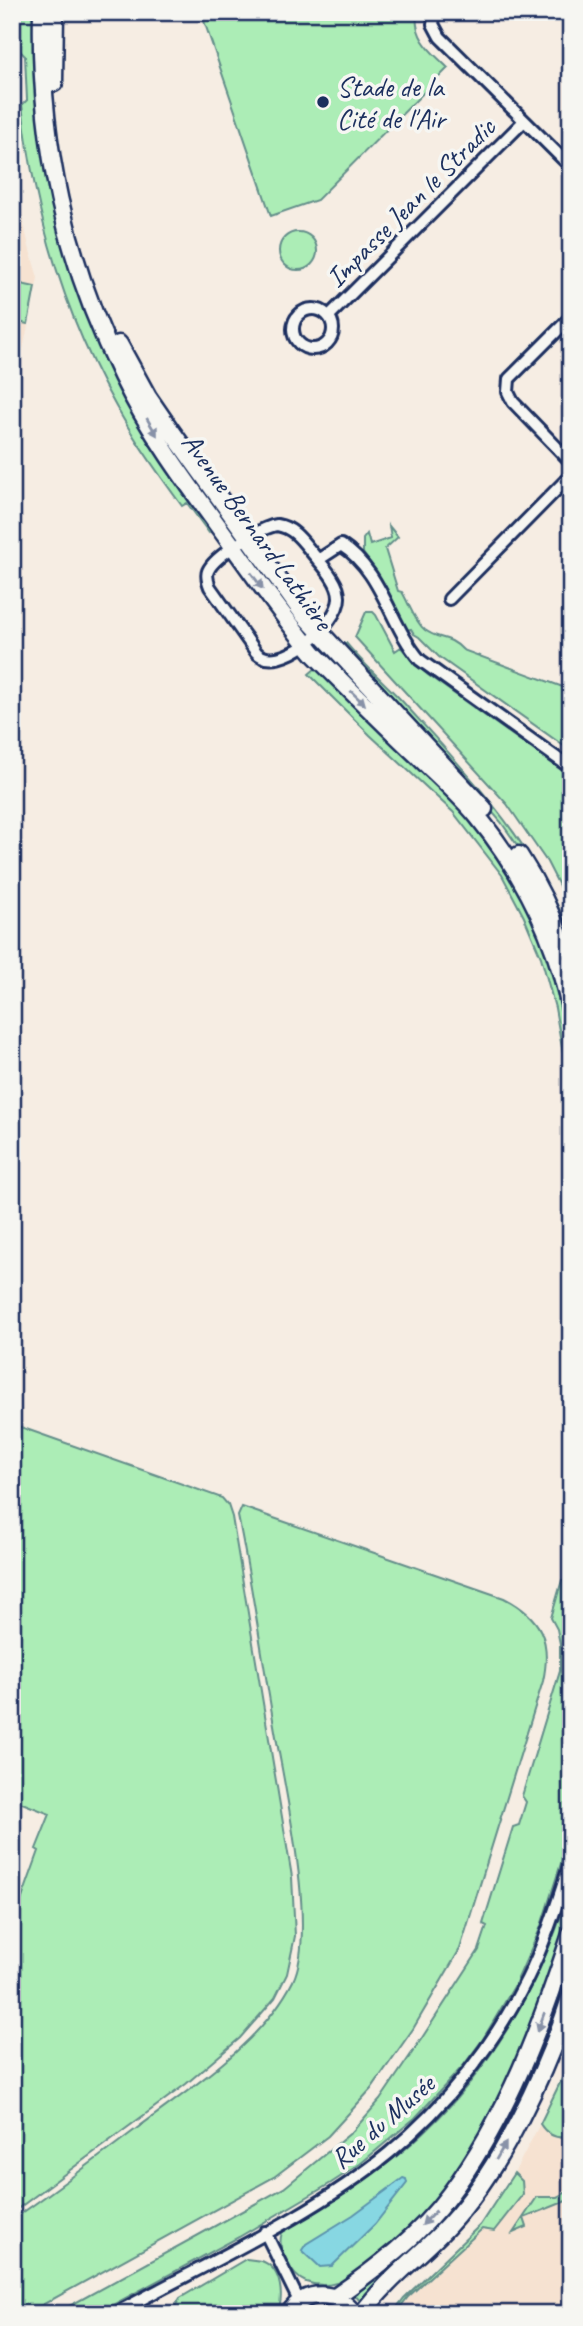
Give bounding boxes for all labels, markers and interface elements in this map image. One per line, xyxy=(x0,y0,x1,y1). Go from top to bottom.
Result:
place label: Stade de la Cité de l'Air xyxy=(337,69,448,136)
marker: Stade de la Cité de l'Air xyxy=(315,94,331,110)
street label: Impasse Jean le Stradic xyxy=(318,109,504,295)
one-way arrow xyxy=(145,418,158,437)
street label: Avenue Bernard Lathière xyxy=(174,426,342,638)
one-way arrow xyxy=(250,572,264,590)
one-way arrow xyxy=(350,690,366,706)
one-way arrow xyxy=(535,2011,546,2032)
street label: Rue du Musée xyxy=(323,2065,443,2176)
one-way arrow xyxy=(495,2141,507,2160)
one-way arrow xyxy=(421,2209,437,2226)

